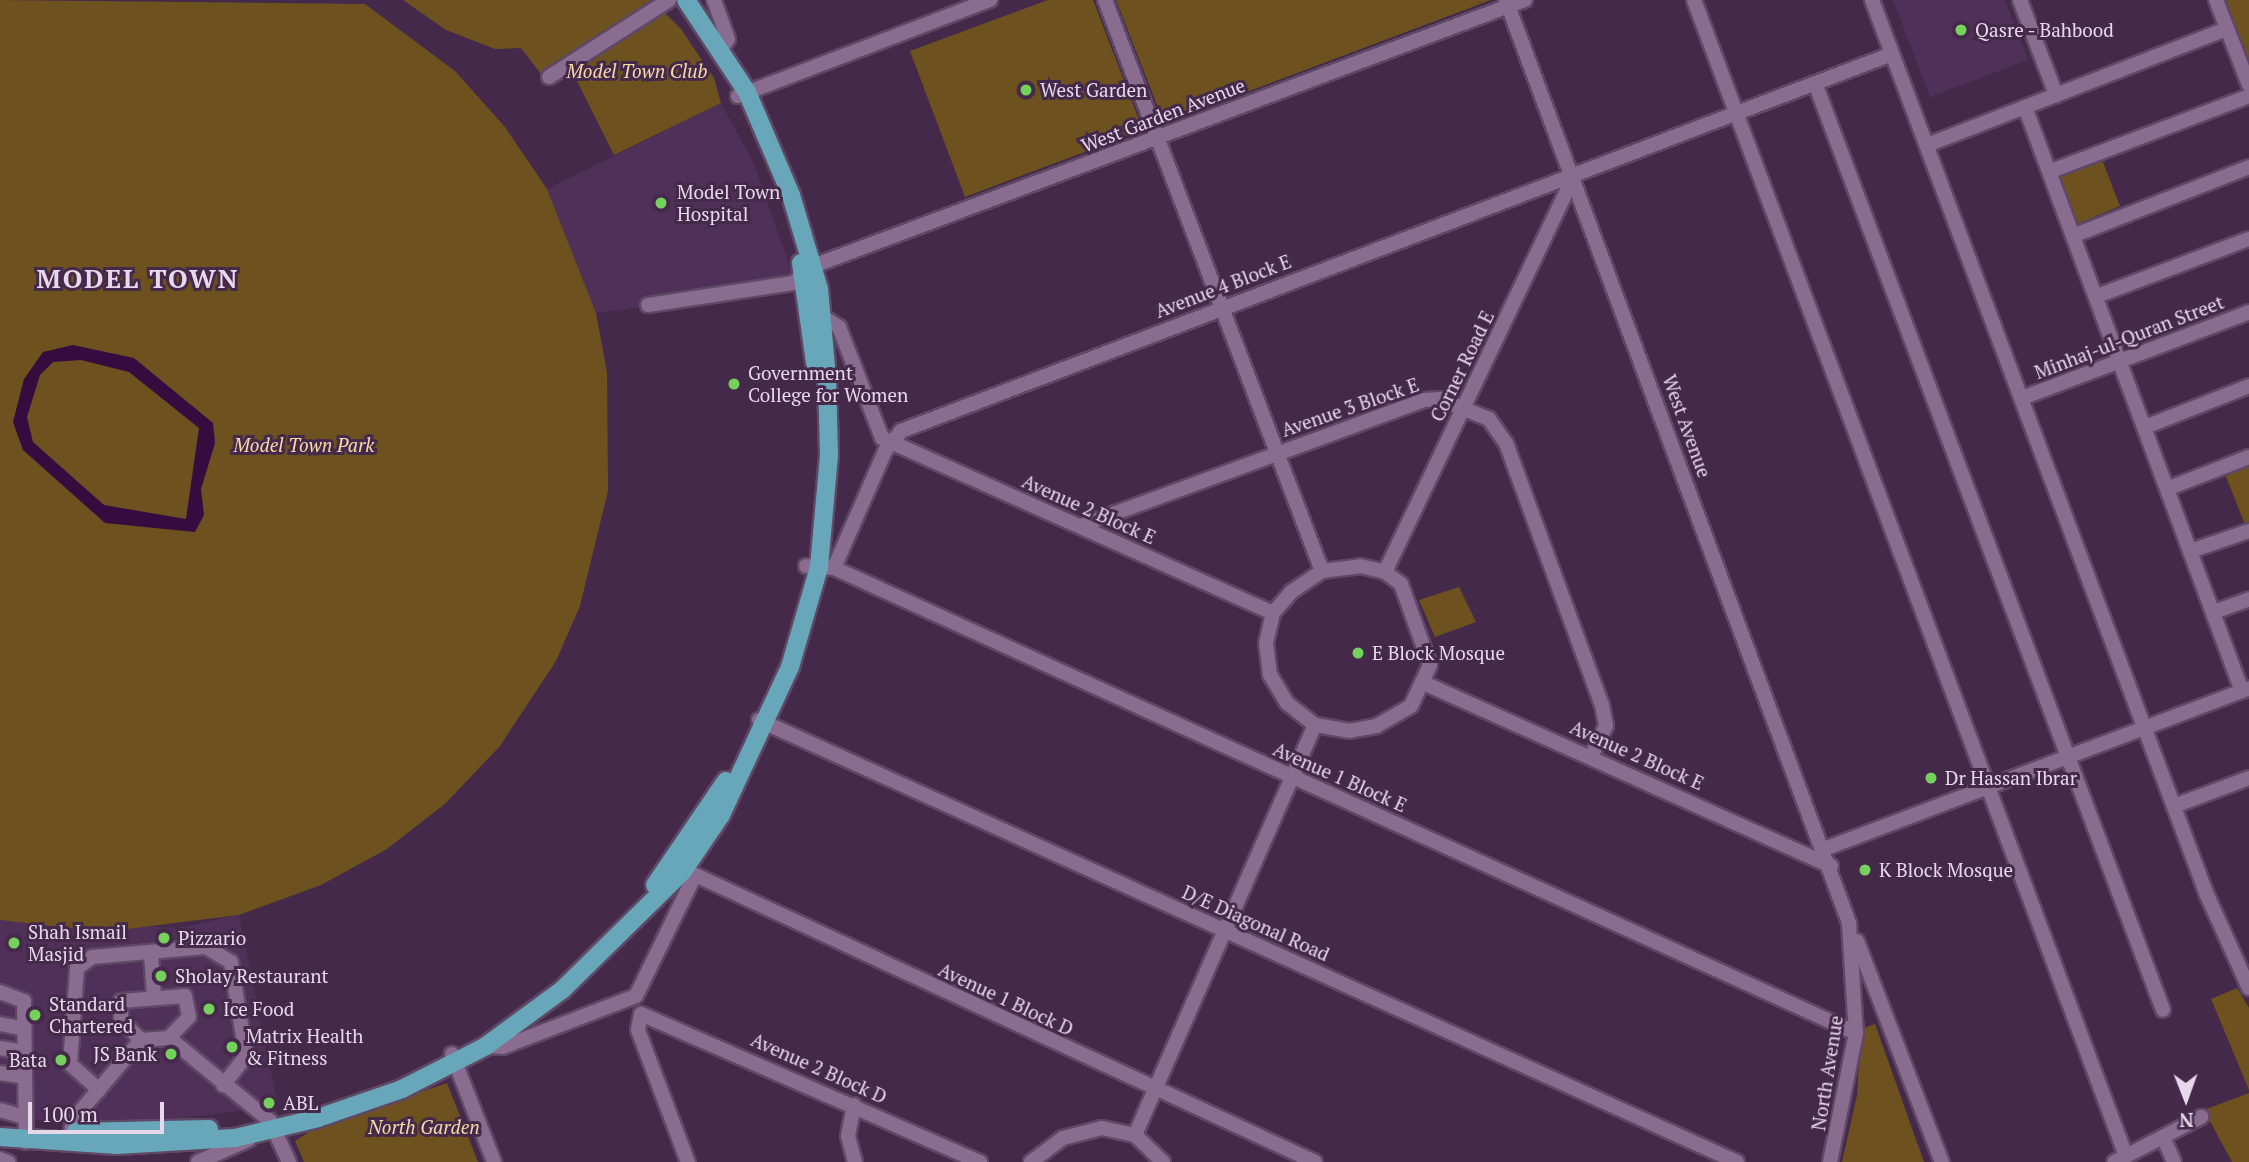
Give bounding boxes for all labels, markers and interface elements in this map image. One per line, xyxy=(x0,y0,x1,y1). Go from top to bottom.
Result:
place label: Qasre - Bahbood xyxy=(1975,19,2115,41)
marker: Qasre - Bahbood xyxy=(1953,22,1969,38)
park label: Model Town Club xyxy=(567,60,707,82)
street label: West Garden Avenue xyxy=(1078,73,1248,157)
place label: West Garden xyxy=(1040,79,1147,101)
marker: West Garden xyxy=(1018,82,1034,98)
place label: Model Town Hospital xyxy=(677,181,780,225)
marker: Model Town Hospital xyxy=(651,193,671,213)
street label: Avenue 4 Block E xyxy=(1152,250,1294,322)
district label: MODEL TOWN xyxy=(38,263,238,295)
street label: Minhaj-ul-Quran Street xyxy=(2031,290,2227,384)
street label: Corner Road E xyxy=(1425,307,1499,425)
place label: Government College for Women xyxy=(748,362,908,406)
street label: West Avenue xyxy=(1658,371,1716,481)
street label: Avenue 3 Block E xyxy=(1278,373,1422,441)
marker: Government College for Women xyxy=(726,376,742,392)
park label: Model Town Park xyxy=(234,434,374,456)
street label: Avenue 2 Block E xyxy=(1019,469,1159,549)
place label: E Block Mosque xyxy=(1372,642,1505,664)
marker: E Block Mosque xyxy=(1350,645,1366,661)
street label: Avenue 2 Block E xyxy=(1567,715,1707,795)
street label: Avenue 1 Block E xyxy=(1270,737,1410,817)
place label: Dr Hassan Ibrar xyxy=(1945,767,2077,789)
marker: Dr Hassan Ibrar xyxy=(1923,770,1939,786)
place label: K Block Mosque xyxy=(1879,859,2013,881)
marker: K Block Mosque xyxy=(1857,862,1873,878)
street label: D/E Diagonal Road xyxy=(1179,880,1333,966)
place label: Shah Ismail Masjid xyxy=(28,921,127,965)
place label: Pizzario xyxy=(178,927,246,949)
marker: Pizzario xyxy=(156,930,172,946)
marker: Shah Ismail Masjid xyxy=(6,935,22,951)
street label: Avenue 1 Block D xyxy=(935,958,1077,1040)
place label: Sholay Restaurant xyxy=(175,965,329,987)
marker: Sholay Restaurant xyxy=(153,968,169,984)
place label: Standard Chartered xyxy=(49,993,133,1037)
place label: Ice Food xyxy=(223,998,294,1020)
marker: Ice Food xyxy=(201,1001,217,1017)
marker: Standard Chartered xyxy=(27,1007,43,1023)
street label: North Avenue xyxy=(1807,1014,1847,1132)
place label: Matrix Health & Fitness xyxy=(246,1025,364,1069)
street label: Avenue 2 Block D xyxy=(748,1028,890,1108)
marker: Matrix Health & Fitness xyxy=(224,1039,240,1055)
place label: JS Bank xyxy=(93,1043,157,1065)
marker: JS Bank xyxy=(163,1046,179,1062)
place label: Bata xyxy=(9,1049,47,1071)
marker: Bata xyxy=(53,1052,69,1068)
north arrow xyxy=(2151,1064,2221,1134)
scale bar xyxy=(32,1088,168,1132)
place label: ABL xyxy=(283,1092,318,1114)
marker: ABL xyxy=(261,1095,277,1111)
text: 100 m xyxy=(41,1100,98,1128)
text: N xyxy=(2179,1108,2194,1133)
park label: North Garden xyxy=(368,1116,480,1138)

